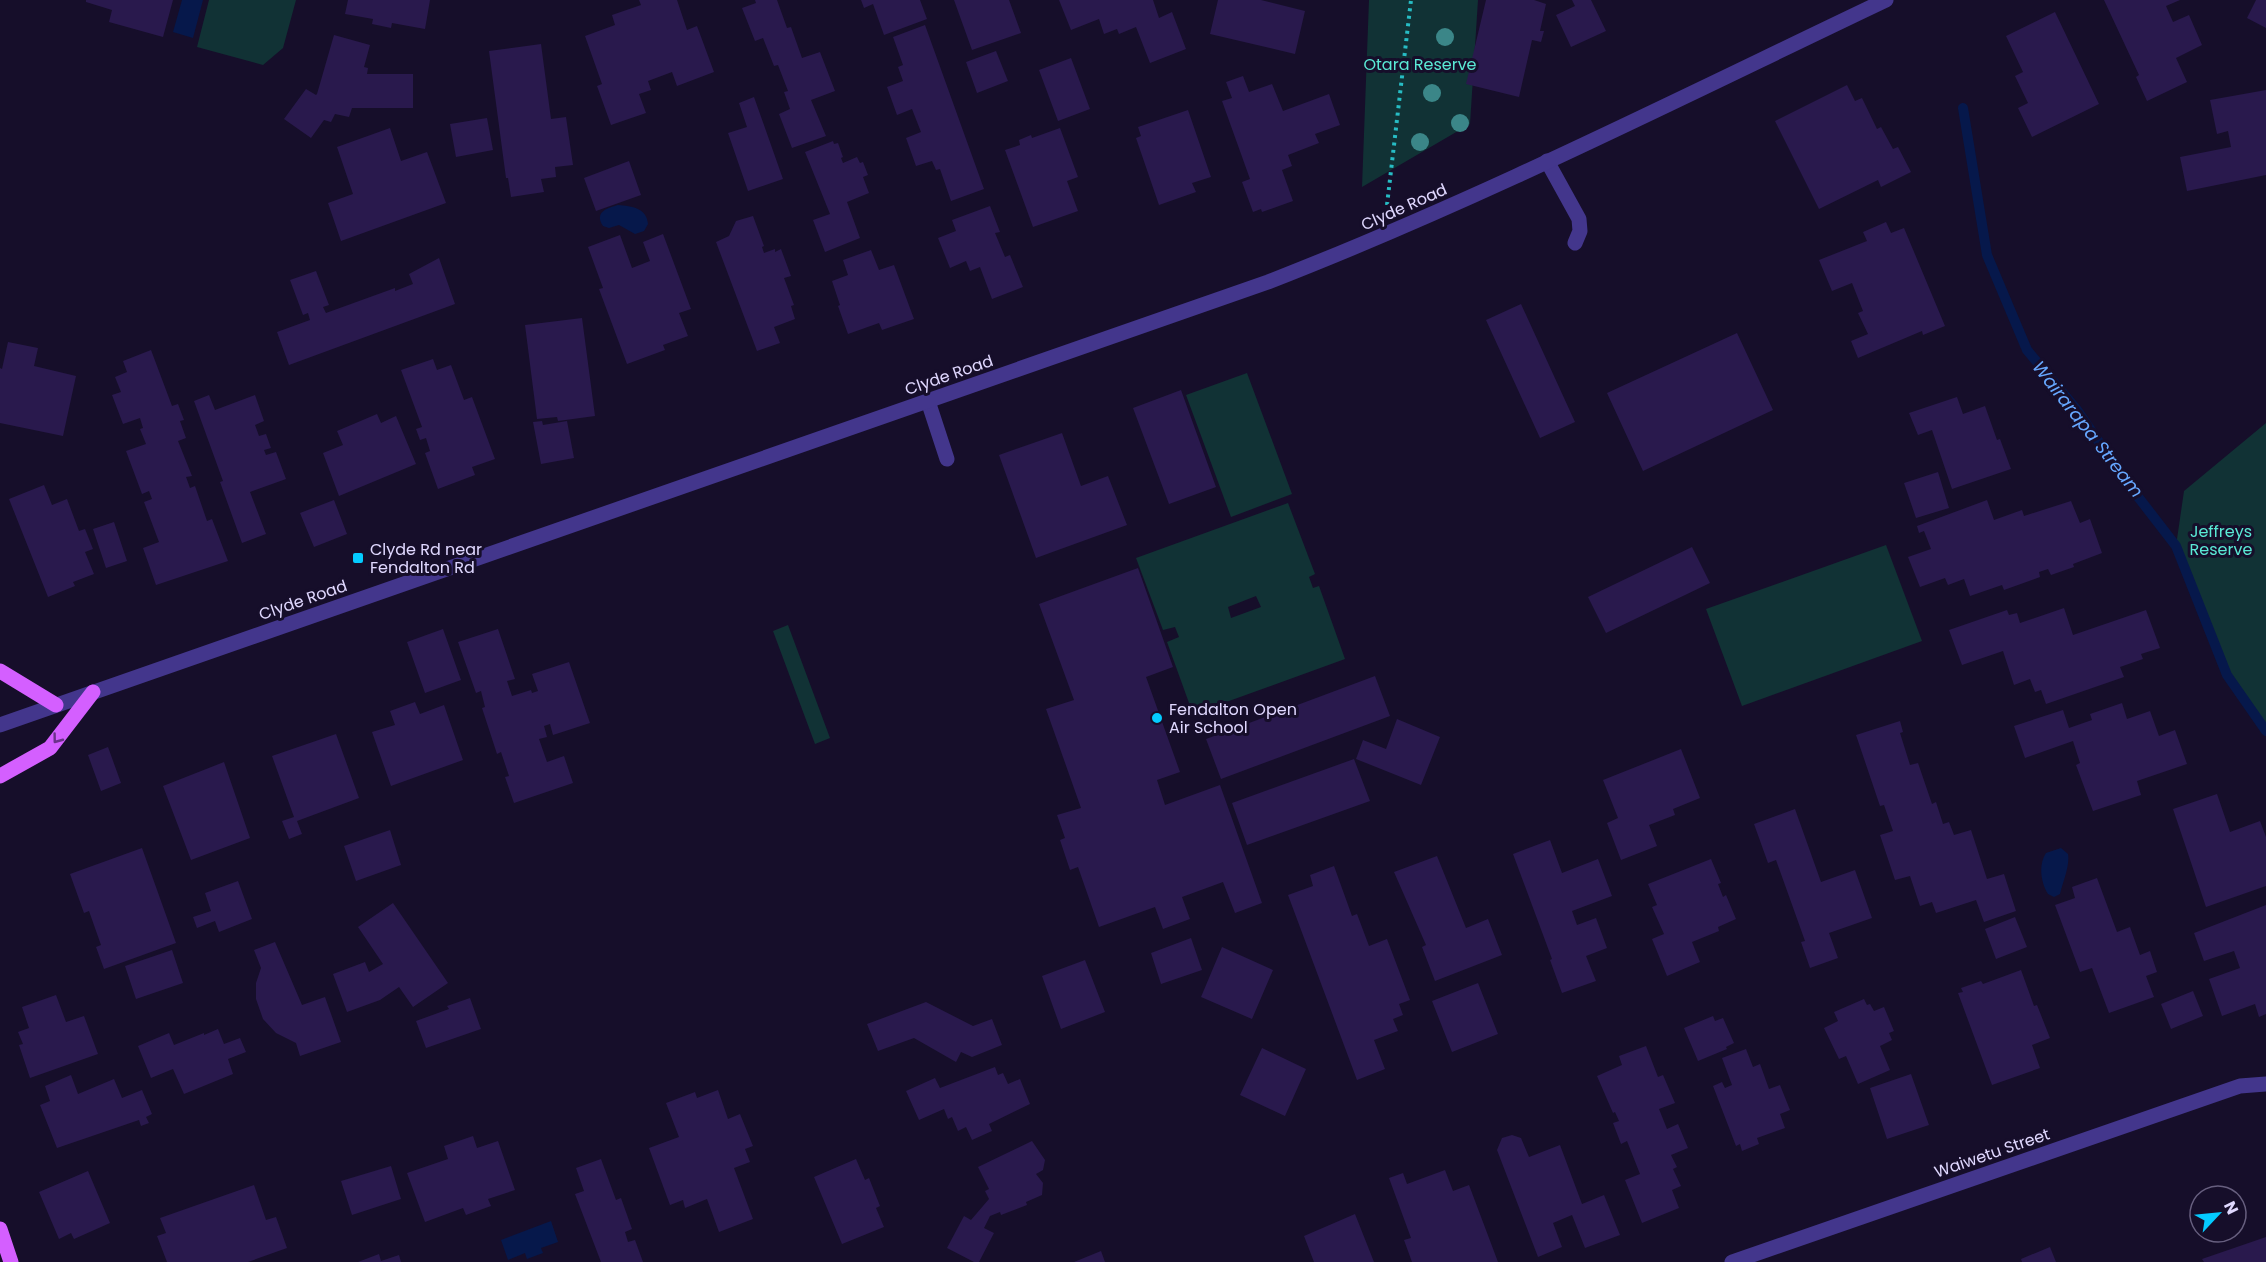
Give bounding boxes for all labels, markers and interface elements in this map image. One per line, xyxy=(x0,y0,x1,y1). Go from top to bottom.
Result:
park label: Otara Reserve xyxy=(1363,53,1477,76)
street label: Clyde Road xyxy=(1357,178,1451,236)
street label: Clyde Road xyxy=(902,349,996,401)
water label: Wairarapa Stream xyxy=(2027,355,2149,503)
park label: Jeffreys Reserve xyxy=(2190,520,2252,561)
place label: Clyde Rd near Fendalton Rd xyxy=(370,538,482,579)
marker: Clyde Rd near Fendalton Rd xyxy=(351,551,365,565)
street label: Clyde Road xyxy=(256,574,350,626)
place label: Fendalton Open Air School xyxy=(1169,698,1297,739)
marker: Fendalton Open Air School xyxy=(1150,711,1164,725)
one-way arrow xyxy=(53,732,64,743)
street label: Waiwetu Street xyxy=(1931,1122,2053,1184)
north arrow xyxy=(2188,1184,2248,1244)
text: N xyxy=(2218,1197,2244,1218)

